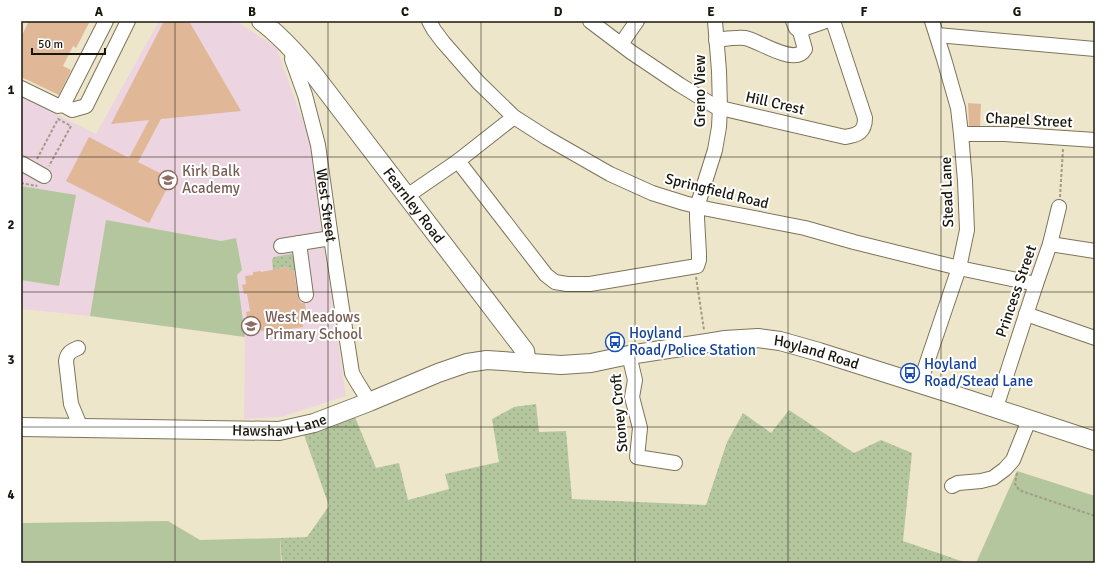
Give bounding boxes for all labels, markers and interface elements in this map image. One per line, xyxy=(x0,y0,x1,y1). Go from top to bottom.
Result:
text: A xyxy=(95,4,104,20)
text: B xyxy=(248,4,256,20)
text: C xyxy=(401,4,409,20)
text: D xyxy=(554,4,563,20)
text: E xyxy=(707,4,715,20)
text: F xyxy=(861,4,868,20)
text: G xyxy=(1013,4,1021,20)
scale bar xyxy=(32,30,105,56)
text: 50 m xyxy=(38,37,63,52)
street label: Greno View xyxy=(691,55,709,127)
text: 1 xyxy=(7,82,15,98)
street label: Hill Crest xyxy=(744,88,806,118)
street label: Chapel Street xyxy=(985,109,1073,131)
street label: Stead Lane xyxy=(937,156,957,228)
place label: Kirk Balk Academy xyxy=(182,162,240,197)
street label: Fearnley Road xyxy=(379,164,448,247)
street label: West Street xyxy=(312,167,340,243)
school or university icon: Kirk Balk Academy xyxy=(157,169,179,191)
street label: Springfield Road xyxy=(663,169,771,213)
text: 2 xyxy=(7,217,15,233)
street label: Princess Street xyxy=(992,243,1040,339)
place label: West Meadows Primary School xyxy=(265,308,362,343)
school or university icon: West Meadows Primary School xyxy=(240,315,262,337)
place label: Hoyland Road/Police Station xyxy=(629,324,756,359)
bus stop icon: Hoyland Road/Police Station xyxy=(604,331,626,353)
street label: Hoyland Road xyxy=(773,331,861,373)
text: 3 xyxy=(7,352,15,368)
place label: Hoyland Road/Stead Lane xyxy=(924,355,1033,390)
bus stop icon: Hoyland Road/Stead Lane xyxy=(899,362,921,384)
street label: Stoney Croft xyxy=(607,373,631,453)
street label: Hawshaw Lane xyxy=(232,410,329,440)
text: 4 xyxy=(7,487,15,503)

